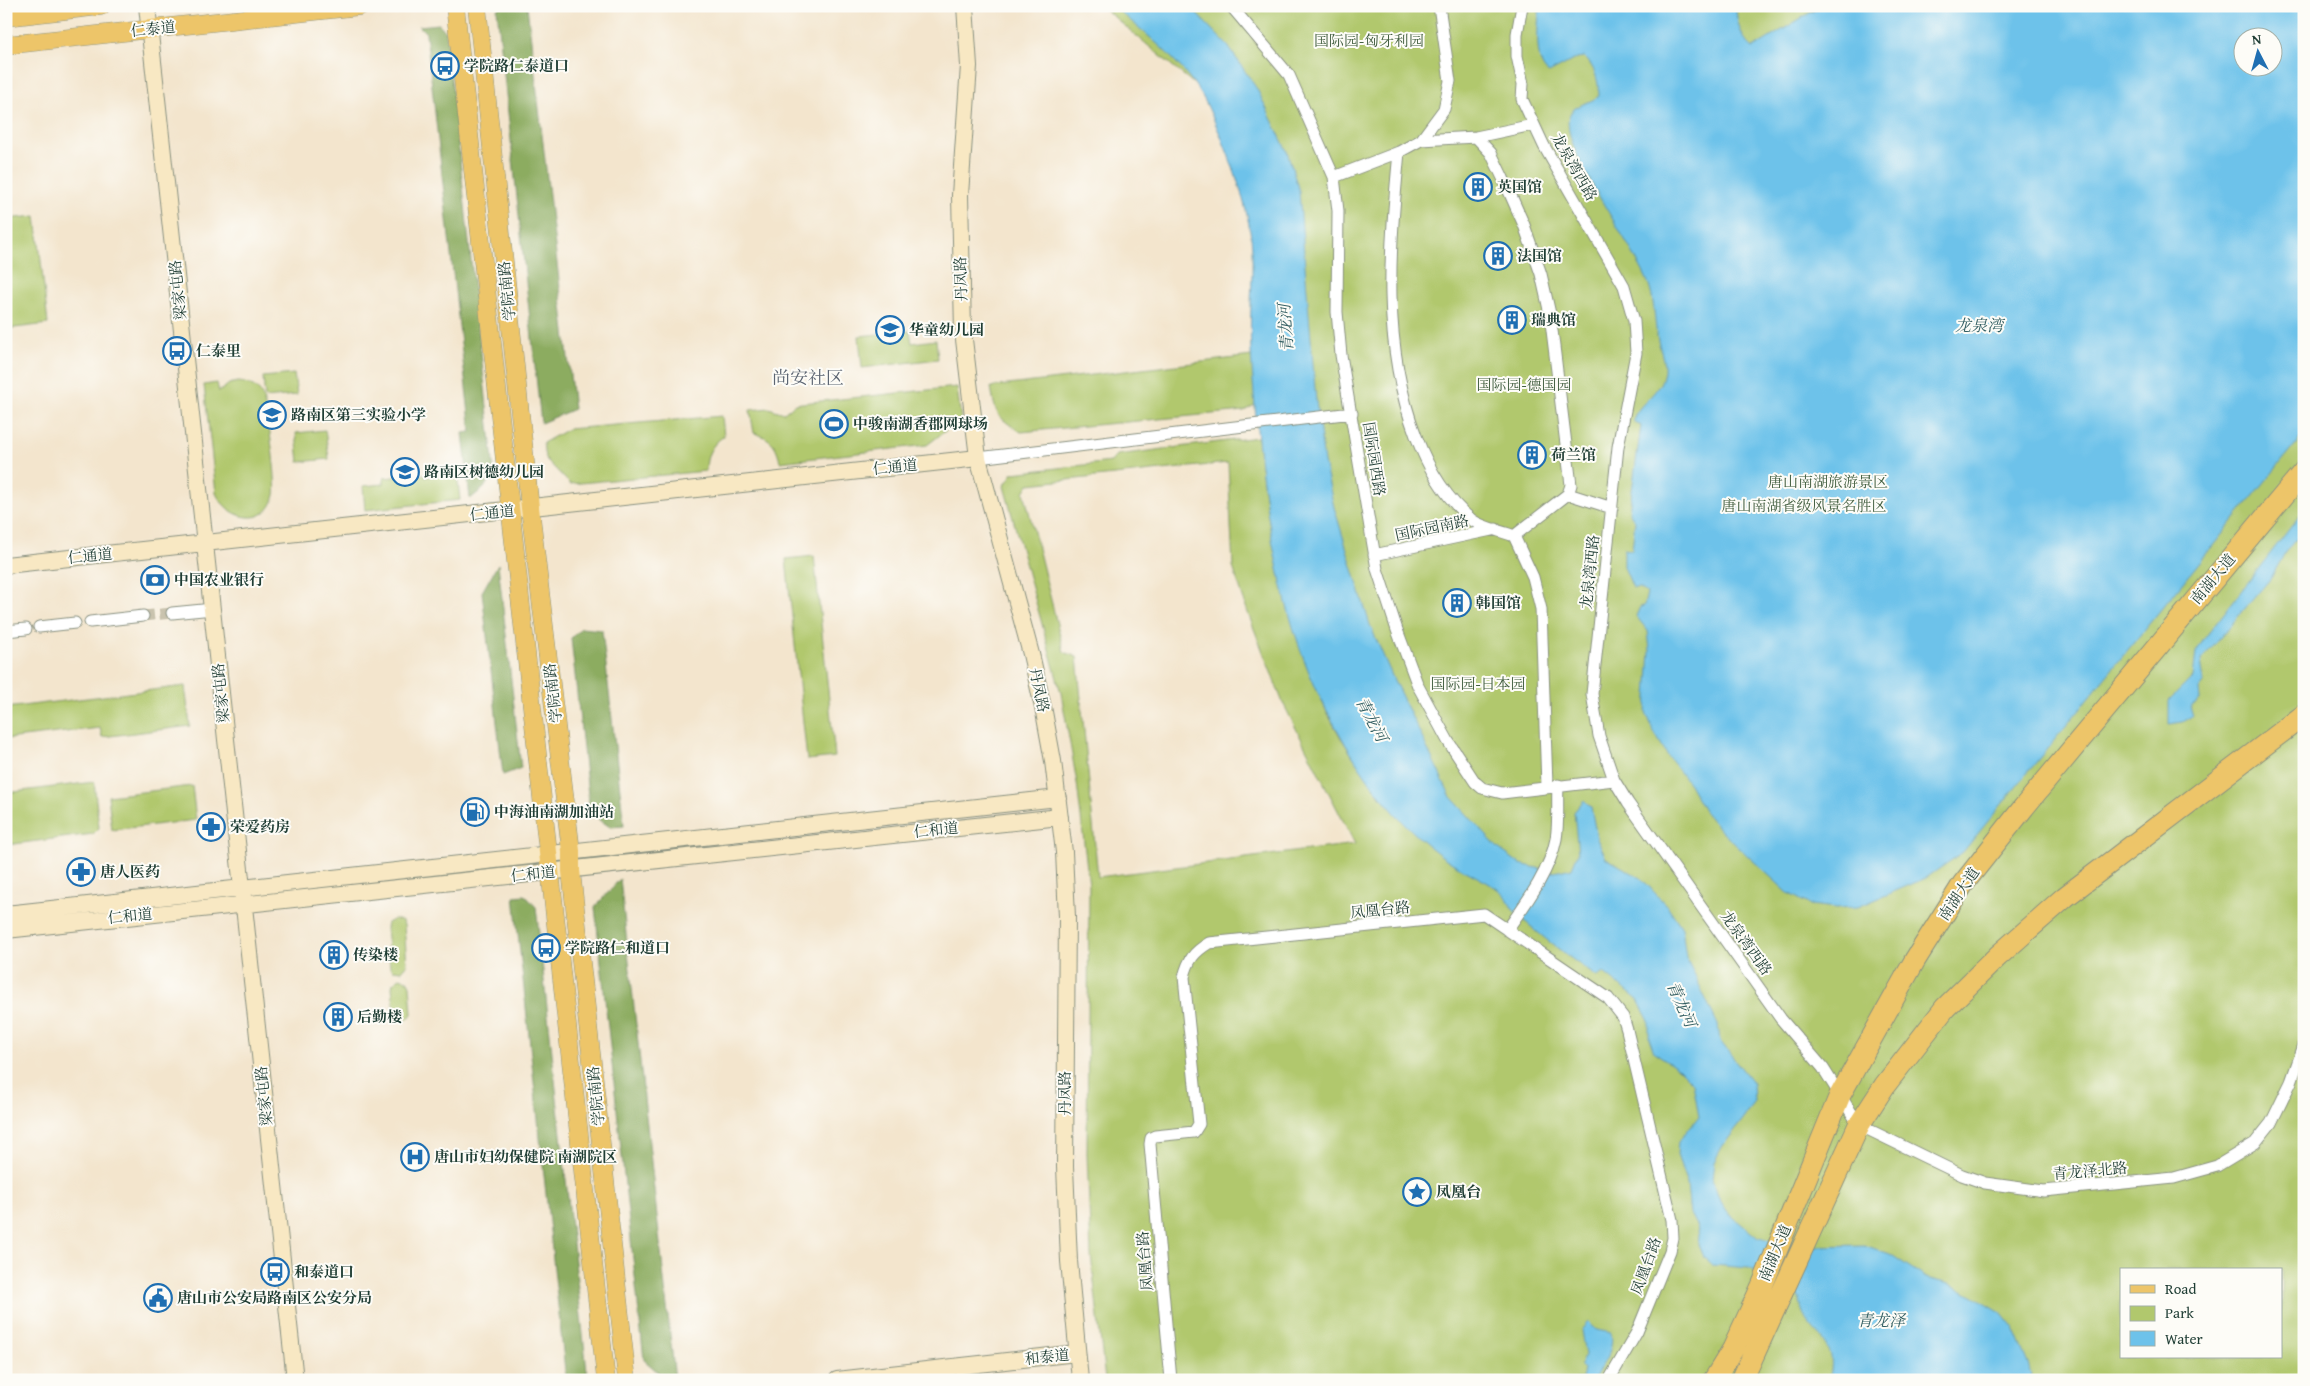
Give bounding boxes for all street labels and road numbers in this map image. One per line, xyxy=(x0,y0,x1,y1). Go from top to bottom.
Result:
street label: 仁泰道 xyxy=(129,16,176,41)
street label: 龙泉湾西路 xyxy=(1547,129,1602,204)
street label: 丹凤路 xyxy=(949,256,972,302)
street label: 梁家屯路 xyxy=(164,259,191,321)
street label: 学院南路 xyxy=(493,260,520,322)
street label: 国际园西路 xyxy=(1358,420,1391,498)
street label: 仁通道 xyxy=(871,454,918,479)
street label: 仁通道 xyxy=(468,500,515,525)
street label: 国际园南路 xyxy=(1393,509,1471,546)
street label: 龙泉湾西路 xyxy=(1575,534,1604,610)
street label: 仁通道 xyxy=(66,543,113,568)
street label: 南湖大道 xyxy=(2185,549,2240,608)
street label: 梁家屯路 xyxy=(207,662,234,724)
street label: 学院南路 xyxy=(538,662,567,724)
street label: 丹凤路 xyxy=(1025,666,1054,714)
street label: 仁和道 xyxy=(912,817,959,842)
street label: 仁和道 xyxy=(509,861,556,886)
street label: 南湖大道 xyxy=(1933,863,1984,924)
street label: 凤凰台路 xyxy=(1349,896,1411,923)
street label: 仁和道 xyxy=(106,903,153,928)
street label: 龙泉湾西路 xyxy=(1716,906,1777,979)
street label: 梁家屯路 xyxy=(250,1065,277,1127)
street label: 学院南路 xyxy=(582,1065,609,1127)
street label: 丹凤路 xyxy=(1054,1070,1075,1116)
street label: 青龙泽北路 xyxy=(2052,1157,2128,1184)
street label: 南湖大道 xyxy=(1753,1221,1796,1285)
street label: 凤凰台路 xyxy=(1131,1230,1158,1292)
street label: 凤凰台路 xyxy=(1625,1234,1666,1298)
street label: 和泰道 xyxy=(1023,1344,1070,1369)

